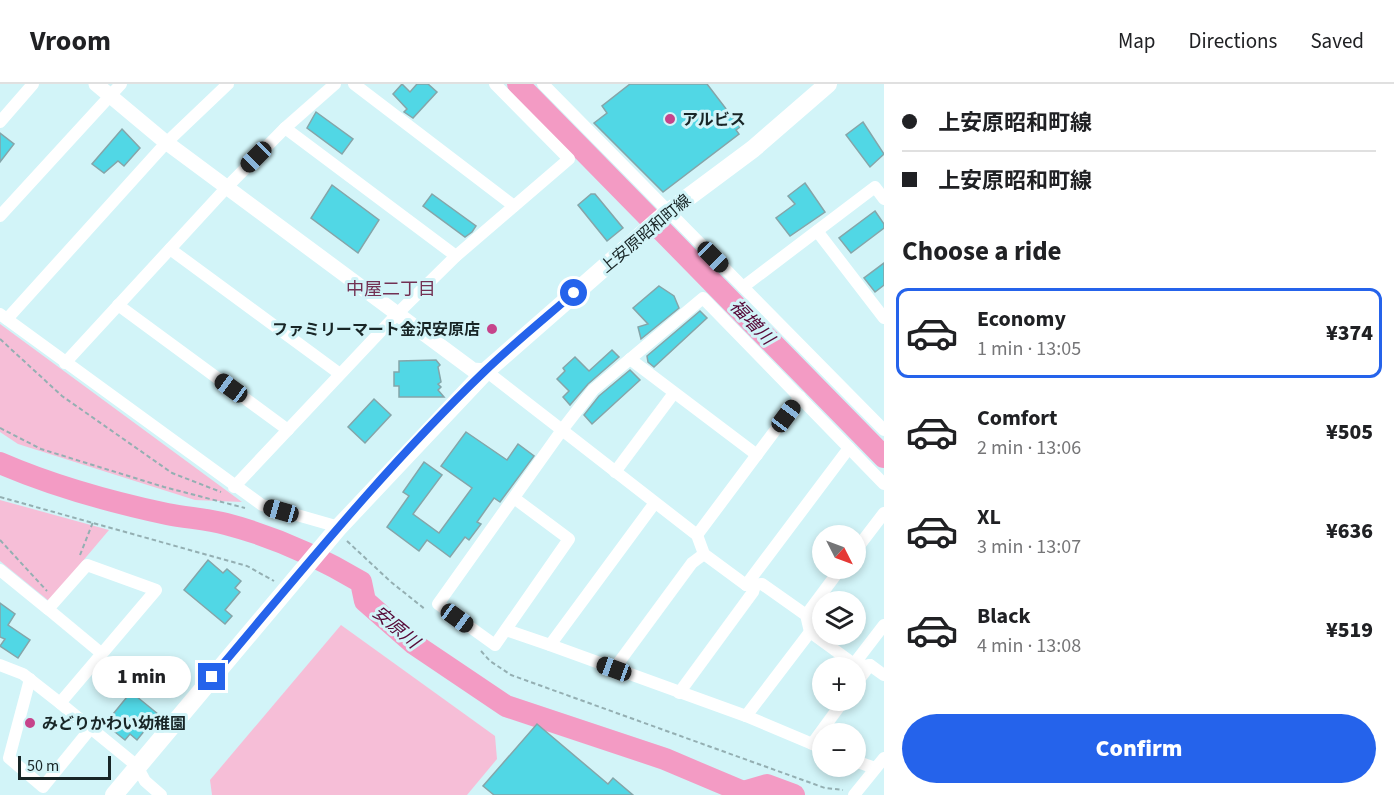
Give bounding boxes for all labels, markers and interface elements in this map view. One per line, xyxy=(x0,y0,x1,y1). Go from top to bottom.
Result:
text: Vroom xyxy=(30,21,111,61)
text: Map xyxy=(1118,26,1156,56)
text: Directions xyxy=(1189,26,1277,56)
text: Saved xyxy=(1310,26,1364,56)
text: 上安原昭和町線 xyxy=(938,107,1092,139)
place label: アルビス xyxy=(682,109,746,131)
marker: アルビス xyxy=(663,112,677,126)
car xyxy=(237,138,275,176)
text: 上安原昭和町線 xyxy=(938,165,1092,197)
street label: 上安原昭和町線 xyxy=(596,189,696,278)
text: Choose a ride xyxy=(902,232,1062,271)
car xyxy=(694,238,732,276)
district label: 中屋二丁目 xyxy=(346,277,436,302)
route start xyxy=(560,279,587,306)
water label: 福増川 xyxy=(724,294,781,352)
text: Economy xyxy=(977,303,1066,335)
icon: car xyxy=(905,306,959,360)
text: ¥374 xyxy=(1326,317,1373,349)
place label: ファミリーマート金沢安原店 xyxy=(272,319,480,341)
marker: ファミリーマート金沢安原店 xyxy=(485,322,499,336)
text: 1 min · 13:05 xyxy=(977,335,1081,363)
car xyxy=(211,370,251,406)
car xyxy=(768,396,804,436)
text: Comfort xyxy=(977,402,1058,434)
icon: car xyxy=(905,405,959,459)
text: ¥505 xyxy=(1326,416,1373,448)
text: 2 min · 13:06 xyxy=(977,434,1081,462)
car xyxy=(261,497,301,525)
text: XL xyxy=(977,501,1001,533)
icon: car xyxy=(905,504,959,558)
text: ¥636 xyxy=(1326,515,1373,547)
north arrow xyxy=(812,525,866,579)
map controls xyxy=(812,525,866,777)
text: 3 min · 13:07 xyxy=(977,533,1081,561)
button: layers xyxy=(812,591,866,645)
water label: 安原川 xyxy=(367,600,426,656)
car xyxy=(437,600,477,636)
text: Black xyxy=(977,600,1031,632)
icon: car xyxy=(905,603,959,657)
text: ¥519 xyxy=(1326,614,1373,646)
text: 4 min · 13:08 xyxy=(977,632,1081,660)
car xyxy=(594,654,634,684)
callout: 1 min xyxy=(92,656,191,698)
button: + xyxy=(812,657,866,711)
text: 1 min xyxy=(117,663,166,691)
route end xyxy=(198,663,225,690)
place label: みどりかわい幼稚園 xyxy=(42,713,186,735)
button: Confirm xyxy=(902,714,1376,783)
marker: みどりかわい幼稚園 xyxy=(23,716,37,730)
button: − xyxy=(812,723,866,777)
scale bar xyxy=(18,753,111,780)
text: 50 m xyxy=(27,755,59,777)

